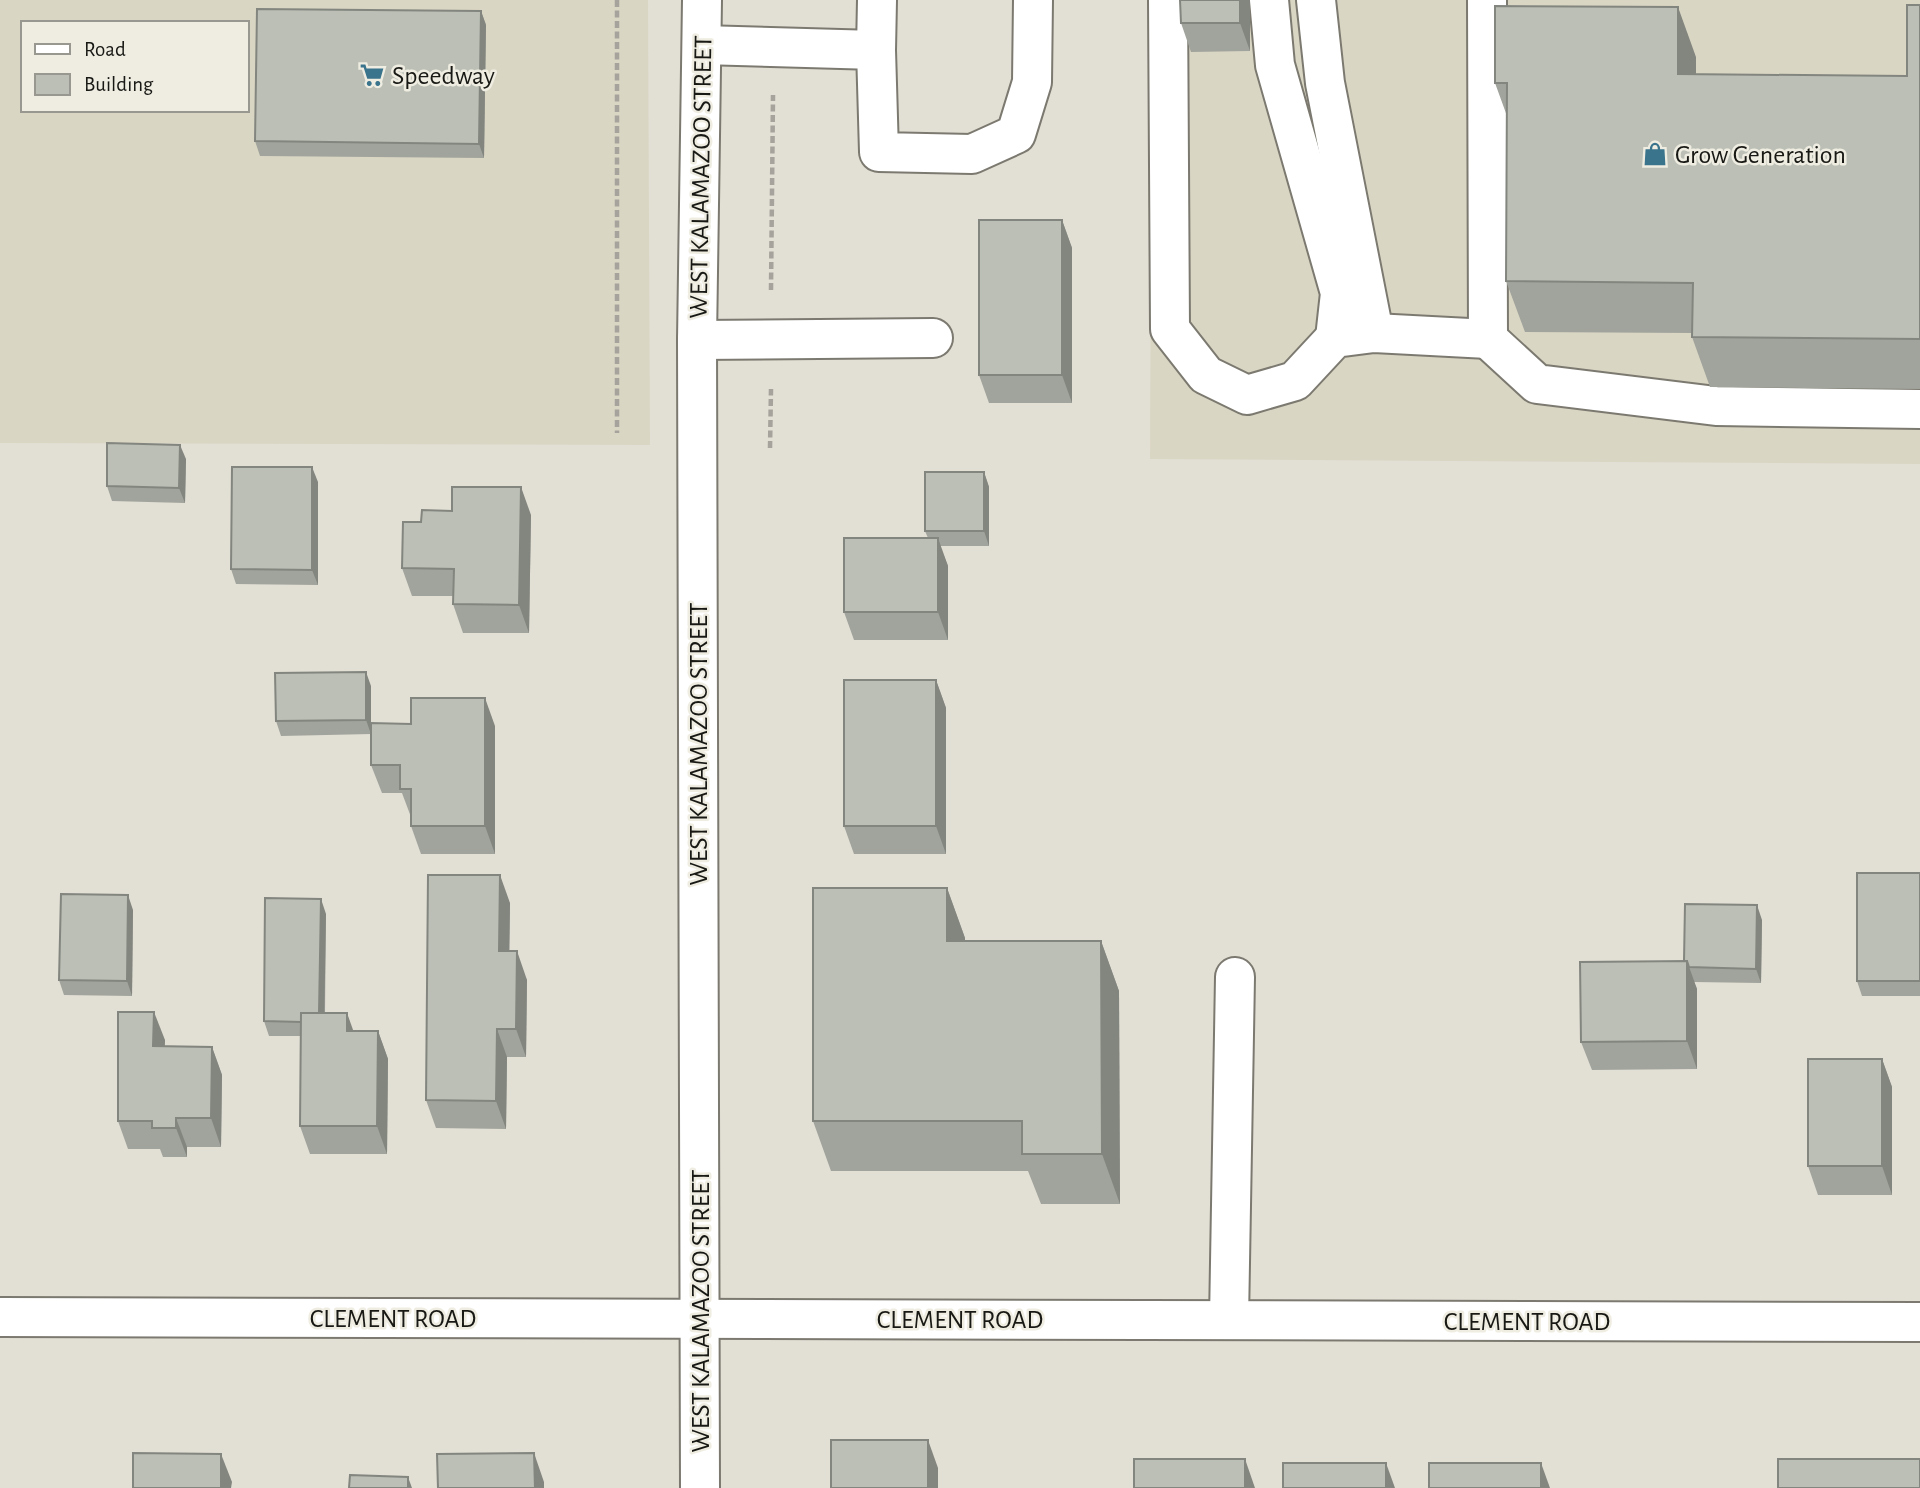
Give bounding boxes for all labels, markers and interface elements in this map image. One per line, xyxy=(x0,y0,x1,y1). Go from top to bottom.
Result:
legend xyxy=(21,21,248,112)
street label: WEST KALAMAZOO STREET xyxy=(686,35,716,319)
text: Road xyxy=(84,39,126,60)
supermarket icon: Speedway xyxy=(358,61,386,89)
place label: Speedway xyxy=(392,63,495,89)
text: Building xyxy=(84,74,154,95)
shop icon: Grow Generation xyxy=(1641,140,1669,168)
place label: Grow Generation xyxy=(1675,142,1846,168)
street label: WEST KALAMAZOO STREET xyxy=(686,602,712,886)
street label: WEST KALAMAZOO STREET xyxy=(688,1169,714,1453)
street label: CLEMENT ROAD xyxy=(310,1306,476,1332)
street label: CLEMENT ROAD xyxy=(877,1307,1043,1333)
street label: CLEMENT ROAD xyxy=(1444,1309,1610,1335)

